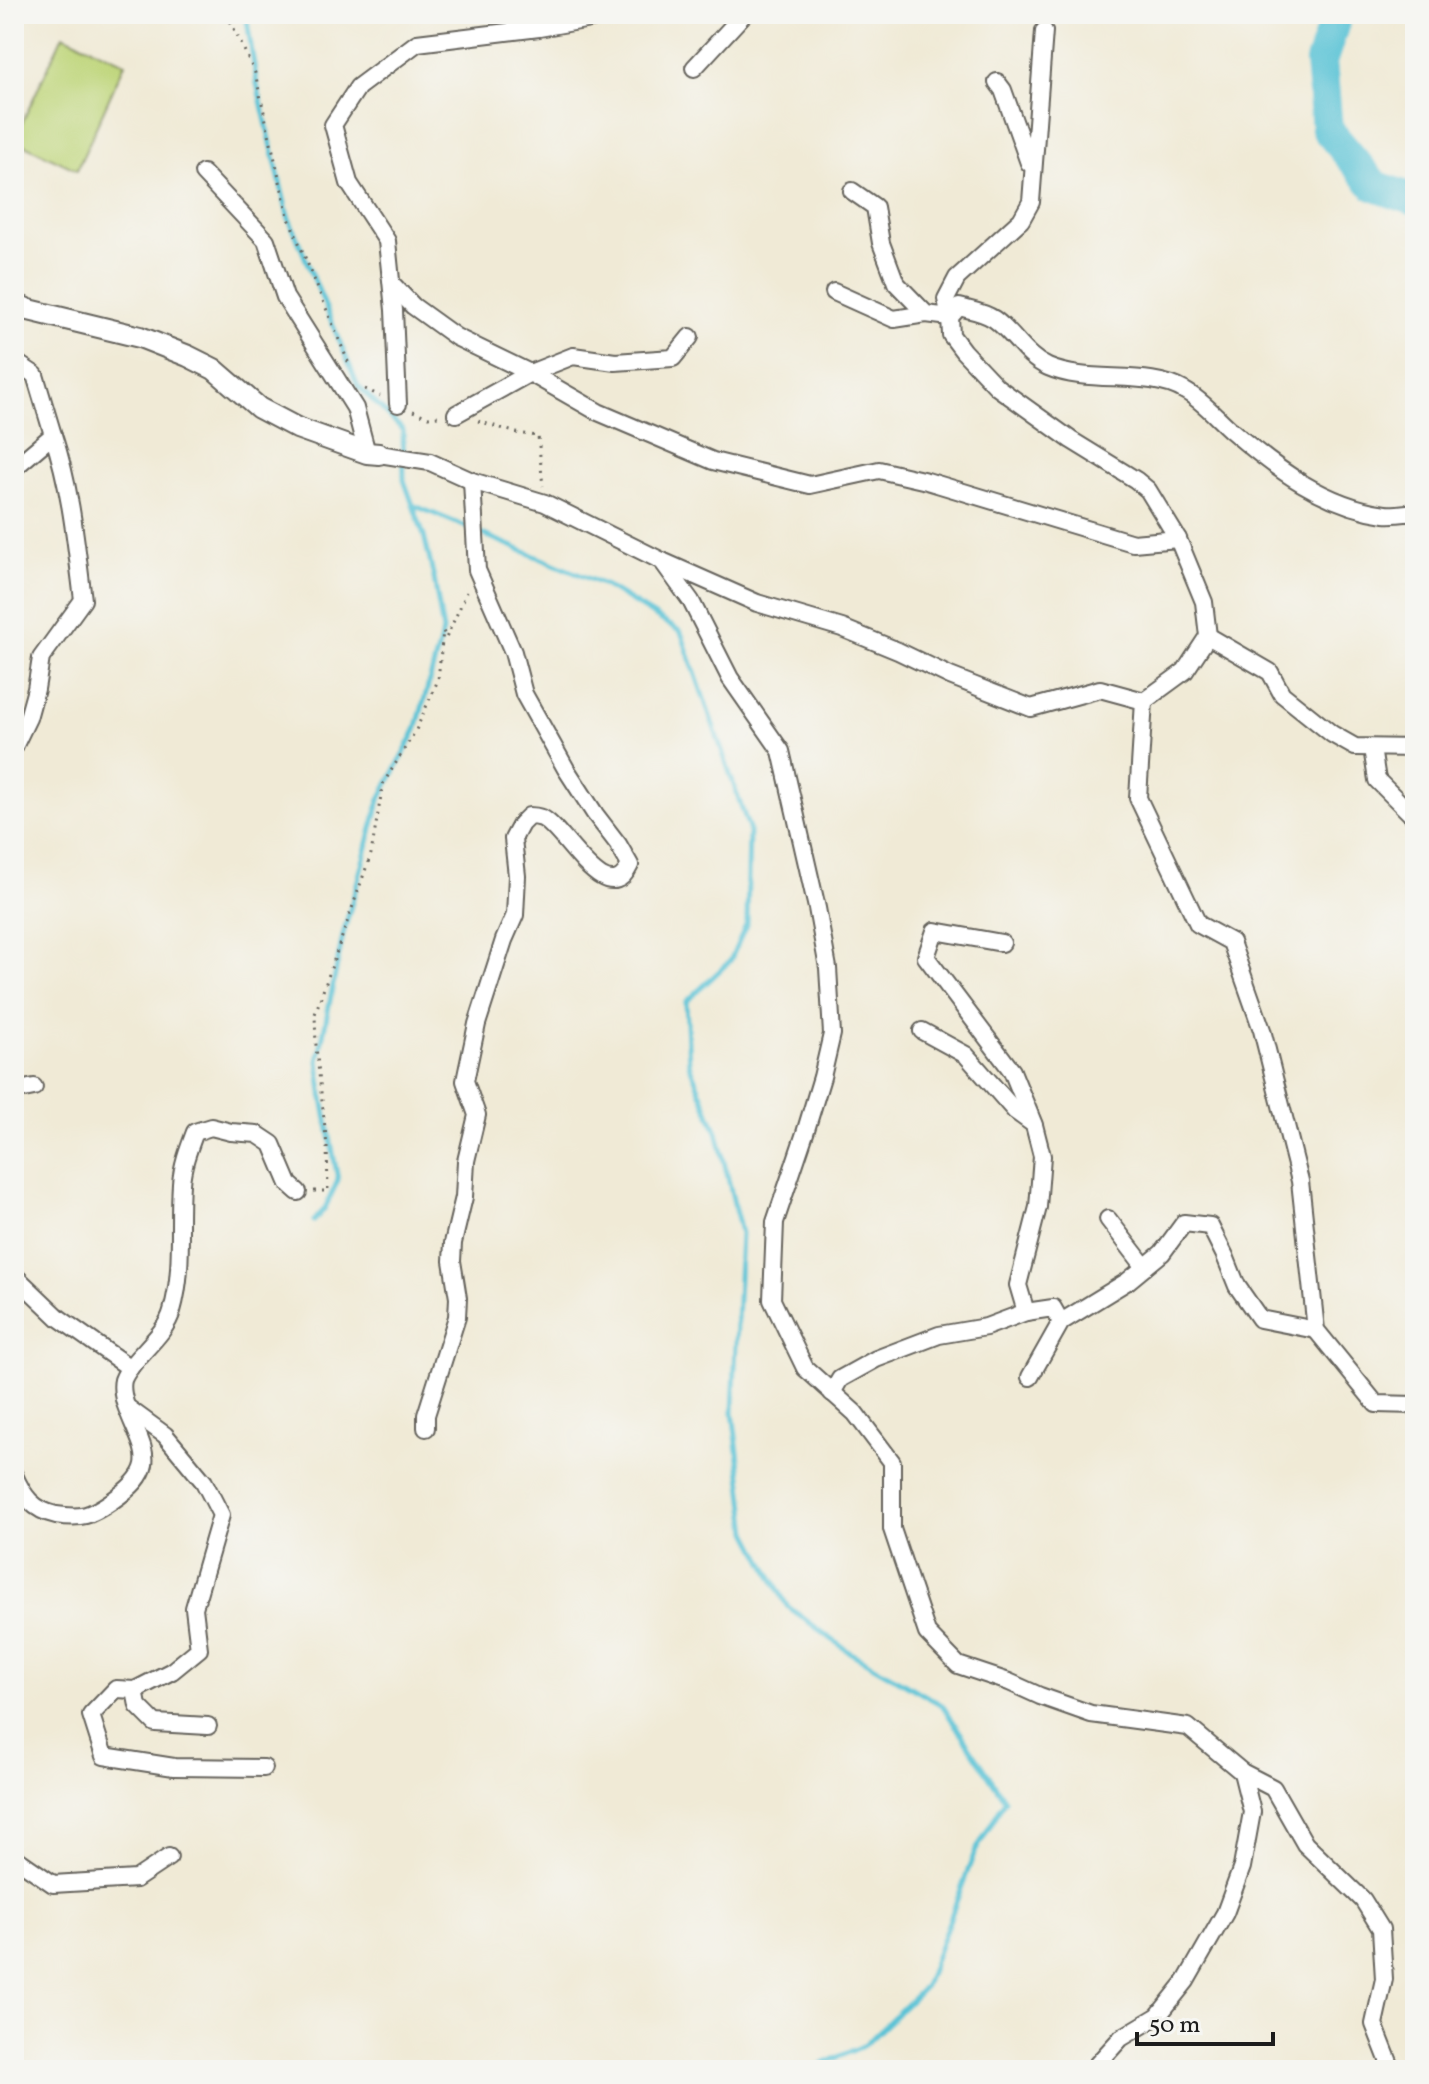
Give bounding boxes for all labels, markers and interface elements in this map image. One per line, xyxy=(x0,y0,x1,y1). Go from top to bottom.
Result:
scale bar xyxy=(1137,1996,1273,2046)
text: 50 m xyxy=(1149,2009,1201,2043)

